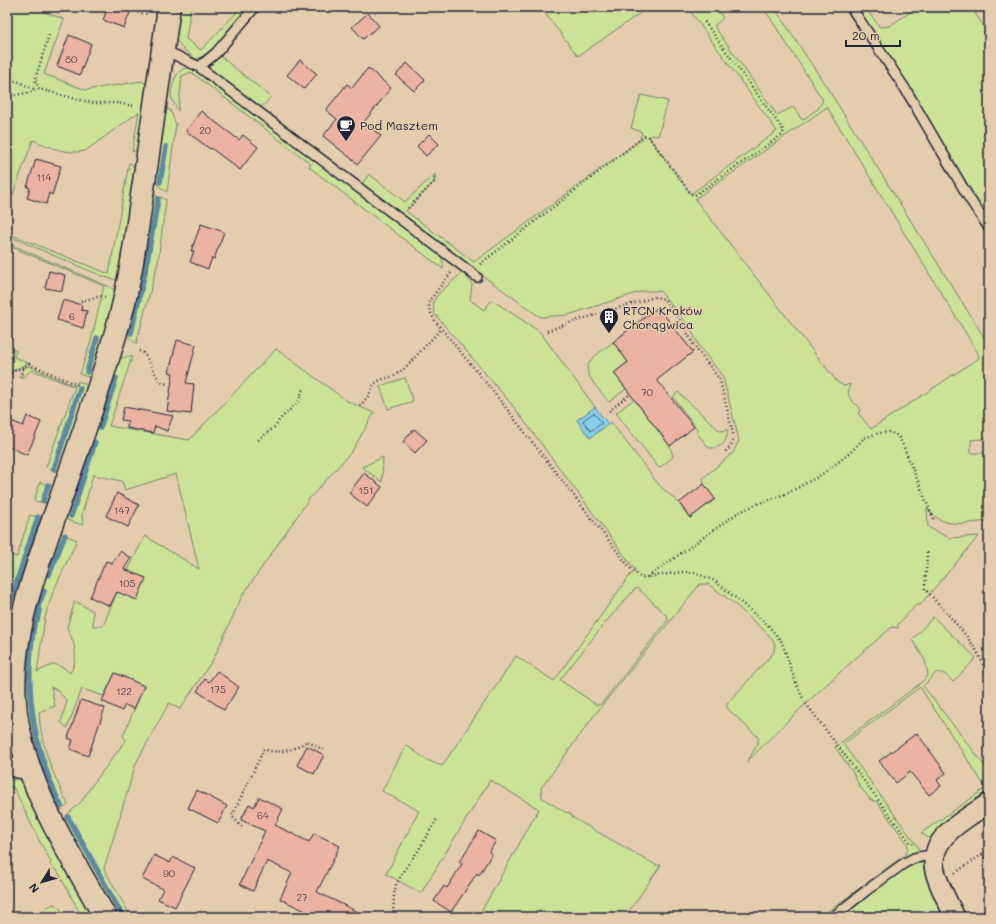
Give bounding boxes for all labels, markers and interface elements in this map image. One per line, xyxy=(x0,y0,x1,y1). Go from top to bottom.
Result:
scale bar xyxy=(846,22,900,48)
text: 20 m xyxy=(852,27,880,43)
house number: 80 xyxy=(65,52,77,66)
cafe icon: Pod Masztem xyxy=(335,114,357,142)
place label: Pod Masztem xyxy=(360,117,438,133)
house number: 20 xyxy=(199,123,211,137)
house number: 114 xyxy=(37,170,52,184)
place label: RTCN Kraków Chorągwica xyxy=(623,302,702,332)
building icon: RTCN Kraków Chorągwica xyxy=(598,306,620,334)
house number: 6 xyxy=(69,309,75,323)
house number: 70 xyxy=(641,385,653,399)
house number: 151 xyxy=(359,483,373,497)
house number: 147 xyxy=(114,503,130,517)
house number: 105 xyxy=(119,576,135,590)
house number: 175 xyxy=(210,682,226,696)
house number: 122 xyxy=(116,684,132,698)
house number: 64 xyxy=(257,808,269,822)
north arrow xyxy=(22,862,62,902)
house number: 90 xyxy=(163,866,175,880)
text: N xyxy=(25,880,42,896)
house number: 27 xyxy=(296,890,308,904)

